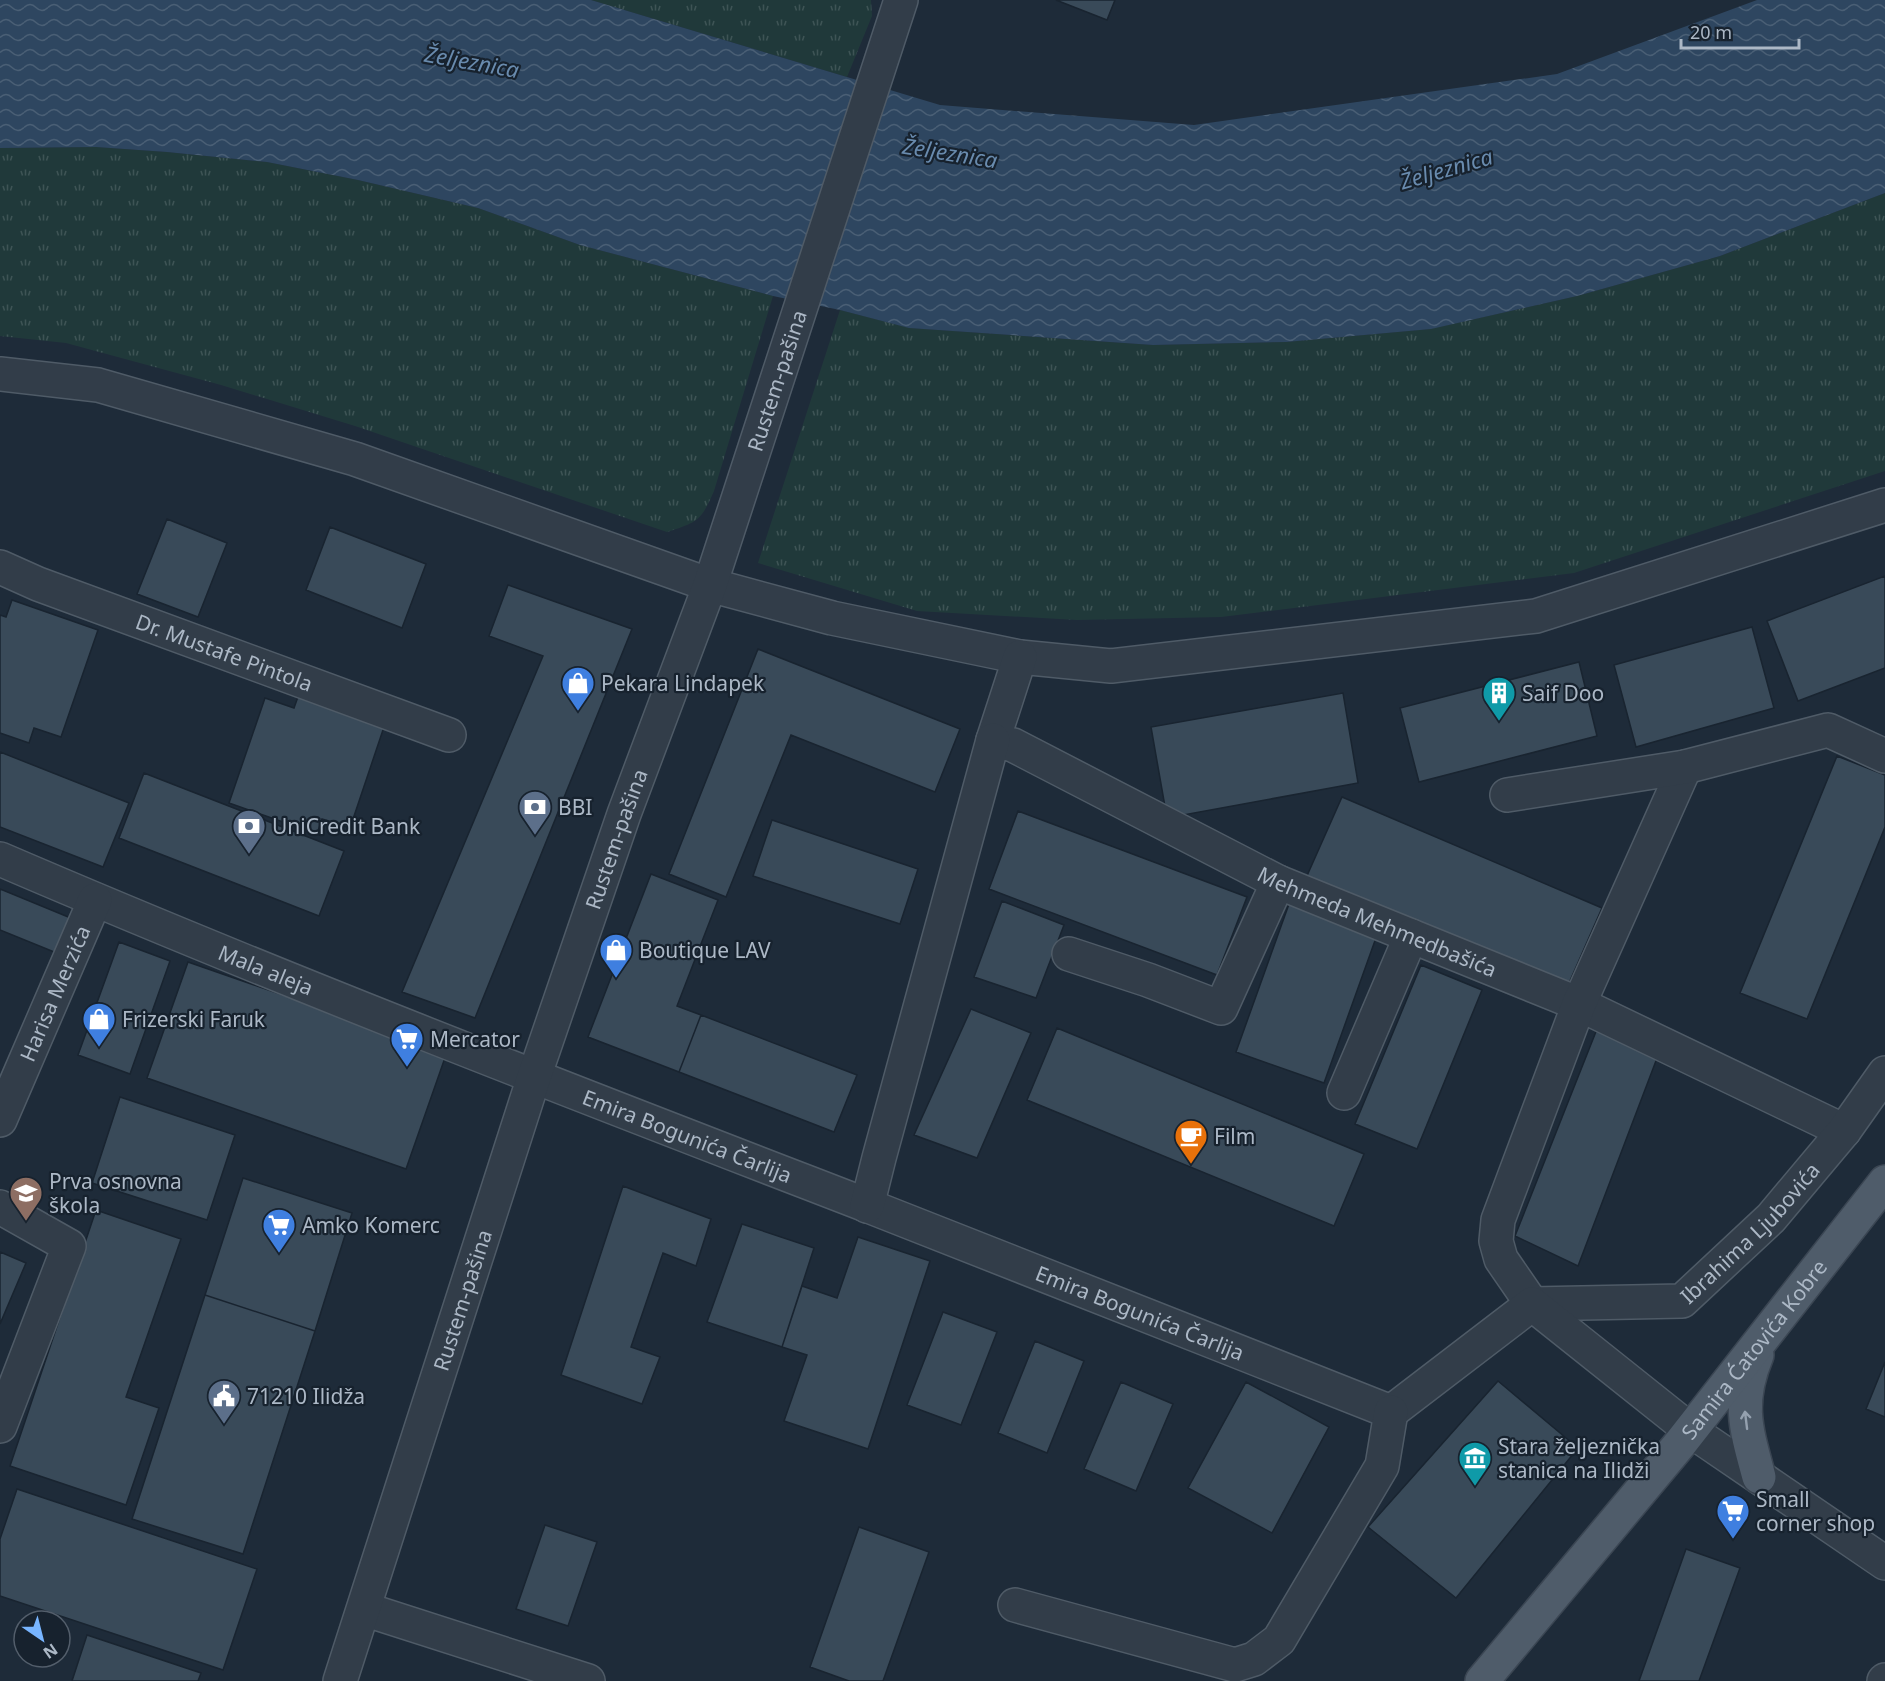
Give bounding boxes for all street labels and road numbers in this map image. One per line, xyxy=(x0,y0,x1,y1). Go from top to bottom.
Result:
street label: Rustem-pašina xyxy=(741,306,813,455)
street label: Dr. Mustafe Pintola xyxy=(132,607,317,698)
street label: Rustem-pašina xyxy=(578,765,654,913)
street label: Mehmeda Mehmedbašića xyxy=(1253,860,1501,983)
street label: Harisa Merzića xyxy=(13,921,96,1066)
street label: Mala aleja xyxy=(214,938,317,1002)
street label: Emira Bogunića Čarlija xyxy=(579,1083,796,1189)
street label: Ibrahima Ljubovića xyxy=(1674,1156,1826,1310)
street label: Rustem-pašina xyxy=(427,1226,498,1374)
street label: Samira Ćatovića Kobre xyxy=(1675,1254,1833,1445)
street label: Emira Bogunića Čarlija xyxy=(1032,1259,1248,1367)

